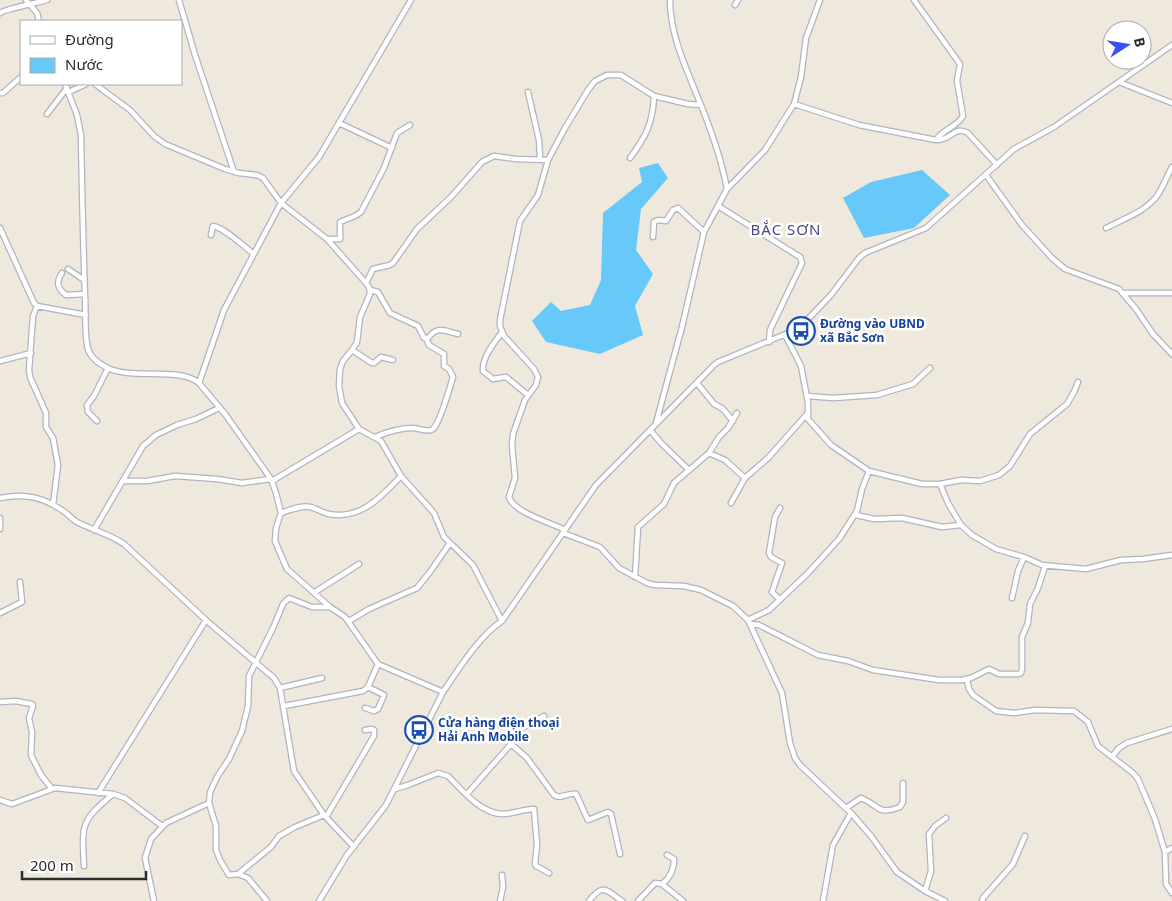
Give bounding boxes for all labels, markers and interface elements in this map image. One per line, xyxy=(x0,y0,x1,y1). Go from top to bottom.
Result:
legend xyxy=(20,20,182,85)
north arrow xyxy=(1102,20,1152,70)
text: Đường xyxy=(65,29,114,49)
text: B xyxy=(1130,36,1150,49)
text: Nước xyxy=(65,54,103,74)
district label: BẮC SƠN xyxy=(751,219,821,239)
place label: Đường vào UBND xã Bắc Sơn xyxy=(820,315,925,346)
bus stop icon: Đường vào UBND xã Bắc Sơn xyxy=(786,316,816,346)
place label: Cửa hàng điện thoại Hải Anh Mobile xyxy=(438,714,559,745)
bus stop icon: Cửa hàng điện thoại Hải Anh Mobile xyxy=(404,715,434,745)
scale bar xyxy=(22,848,146,880)
text: 200 m xyxy=(30,855,74,875)

